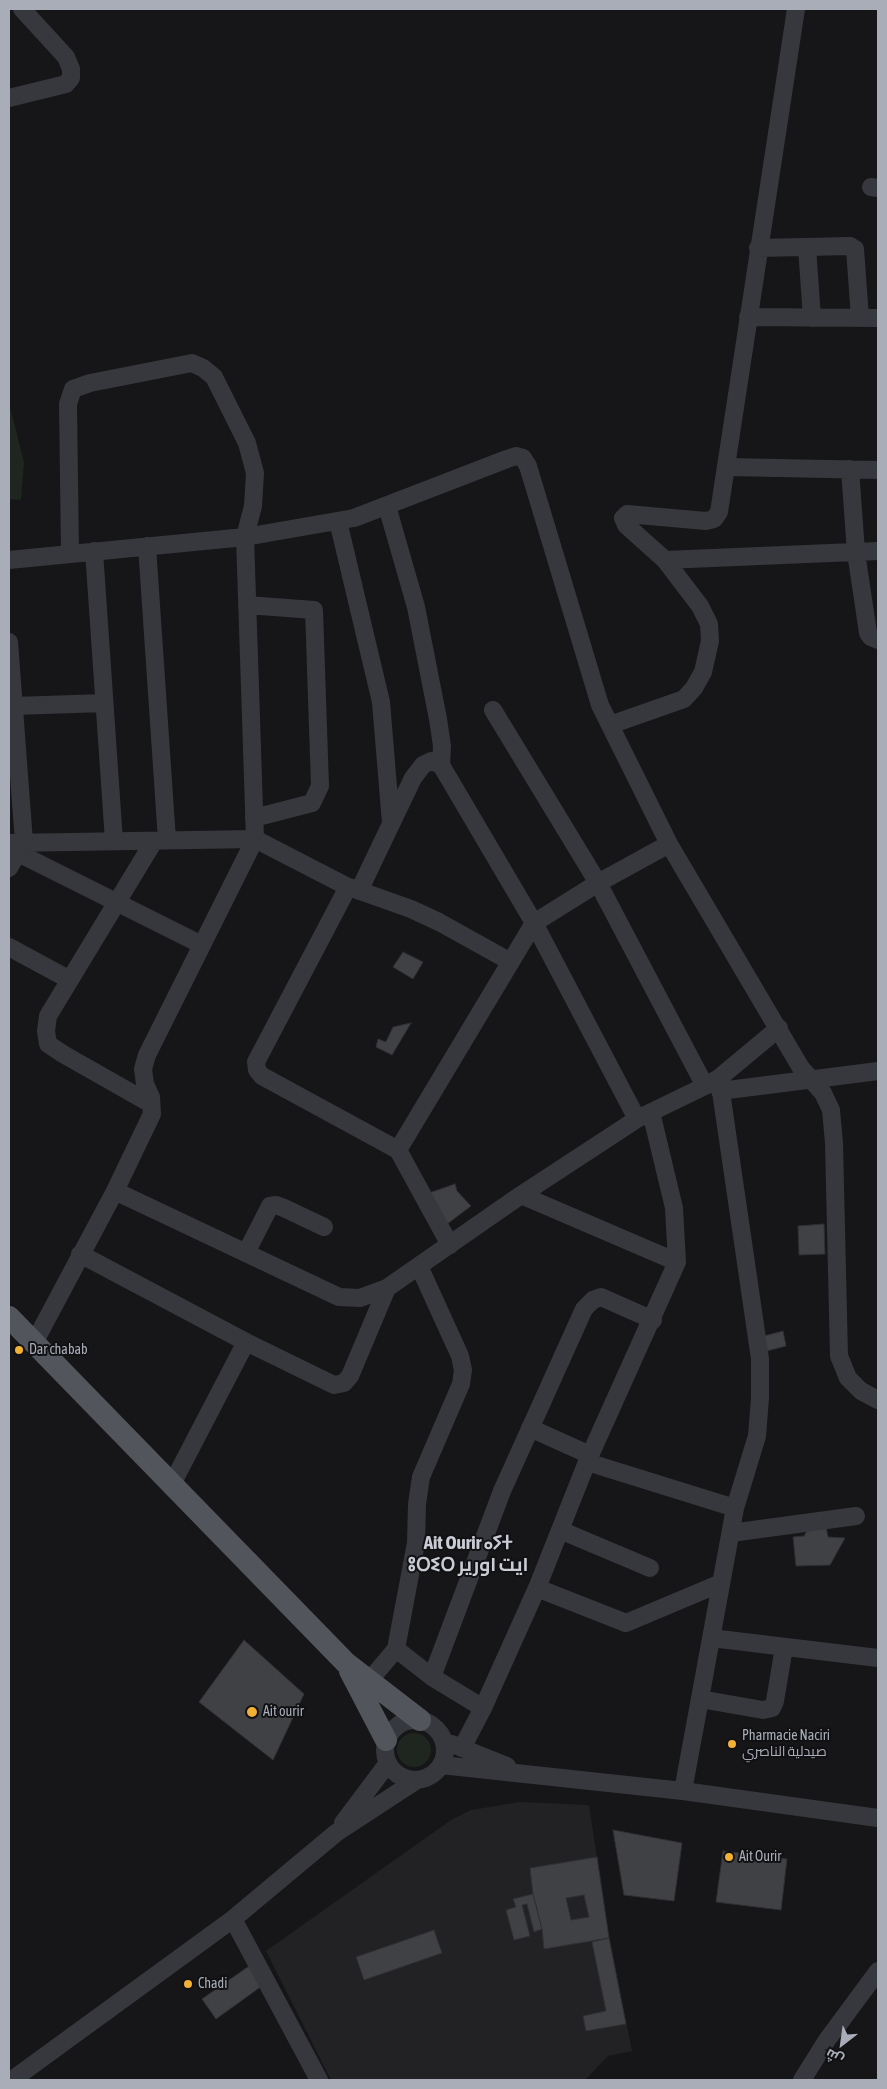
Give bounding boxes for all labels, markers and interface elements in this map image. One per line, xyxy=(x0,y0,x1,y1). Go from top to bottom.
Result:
place label: Dar chabab xyxy=(29,1342,88,1358)
marker: Dar chabab xyxy=(13,1344,25,1356)
district label: Ait Ourir ⴰⵢⵜ ⵓⵔⵉⵔ ايت اورير xyxy=(408,1532,528,1576)
place label: Ait ourir xyxy=(263,1704,304,1720)
marker: Ait ourir xyxy=(245,1705,259,1719)
place label: Pharmacie Naciri صيدلية الناصري xyxy=(742,1728,830,1760)
marker: Pharmacie Naciri صيدلية الناصري xyxy=(726,1738,738,1750)
place label: Ait Ourir xyxy=(739,1849,781,1865)
marker: Ait Ourir xyxy=(723,1851,735,1863)
place label: Chadi xyxy=(198,1976,227,1992)
marker: Chadi xyxy=(182,1978,194,1990)
north arrow xyxy=(817,2019,867,2069)
text: ش xyxy=(823,2046,846,2068)

